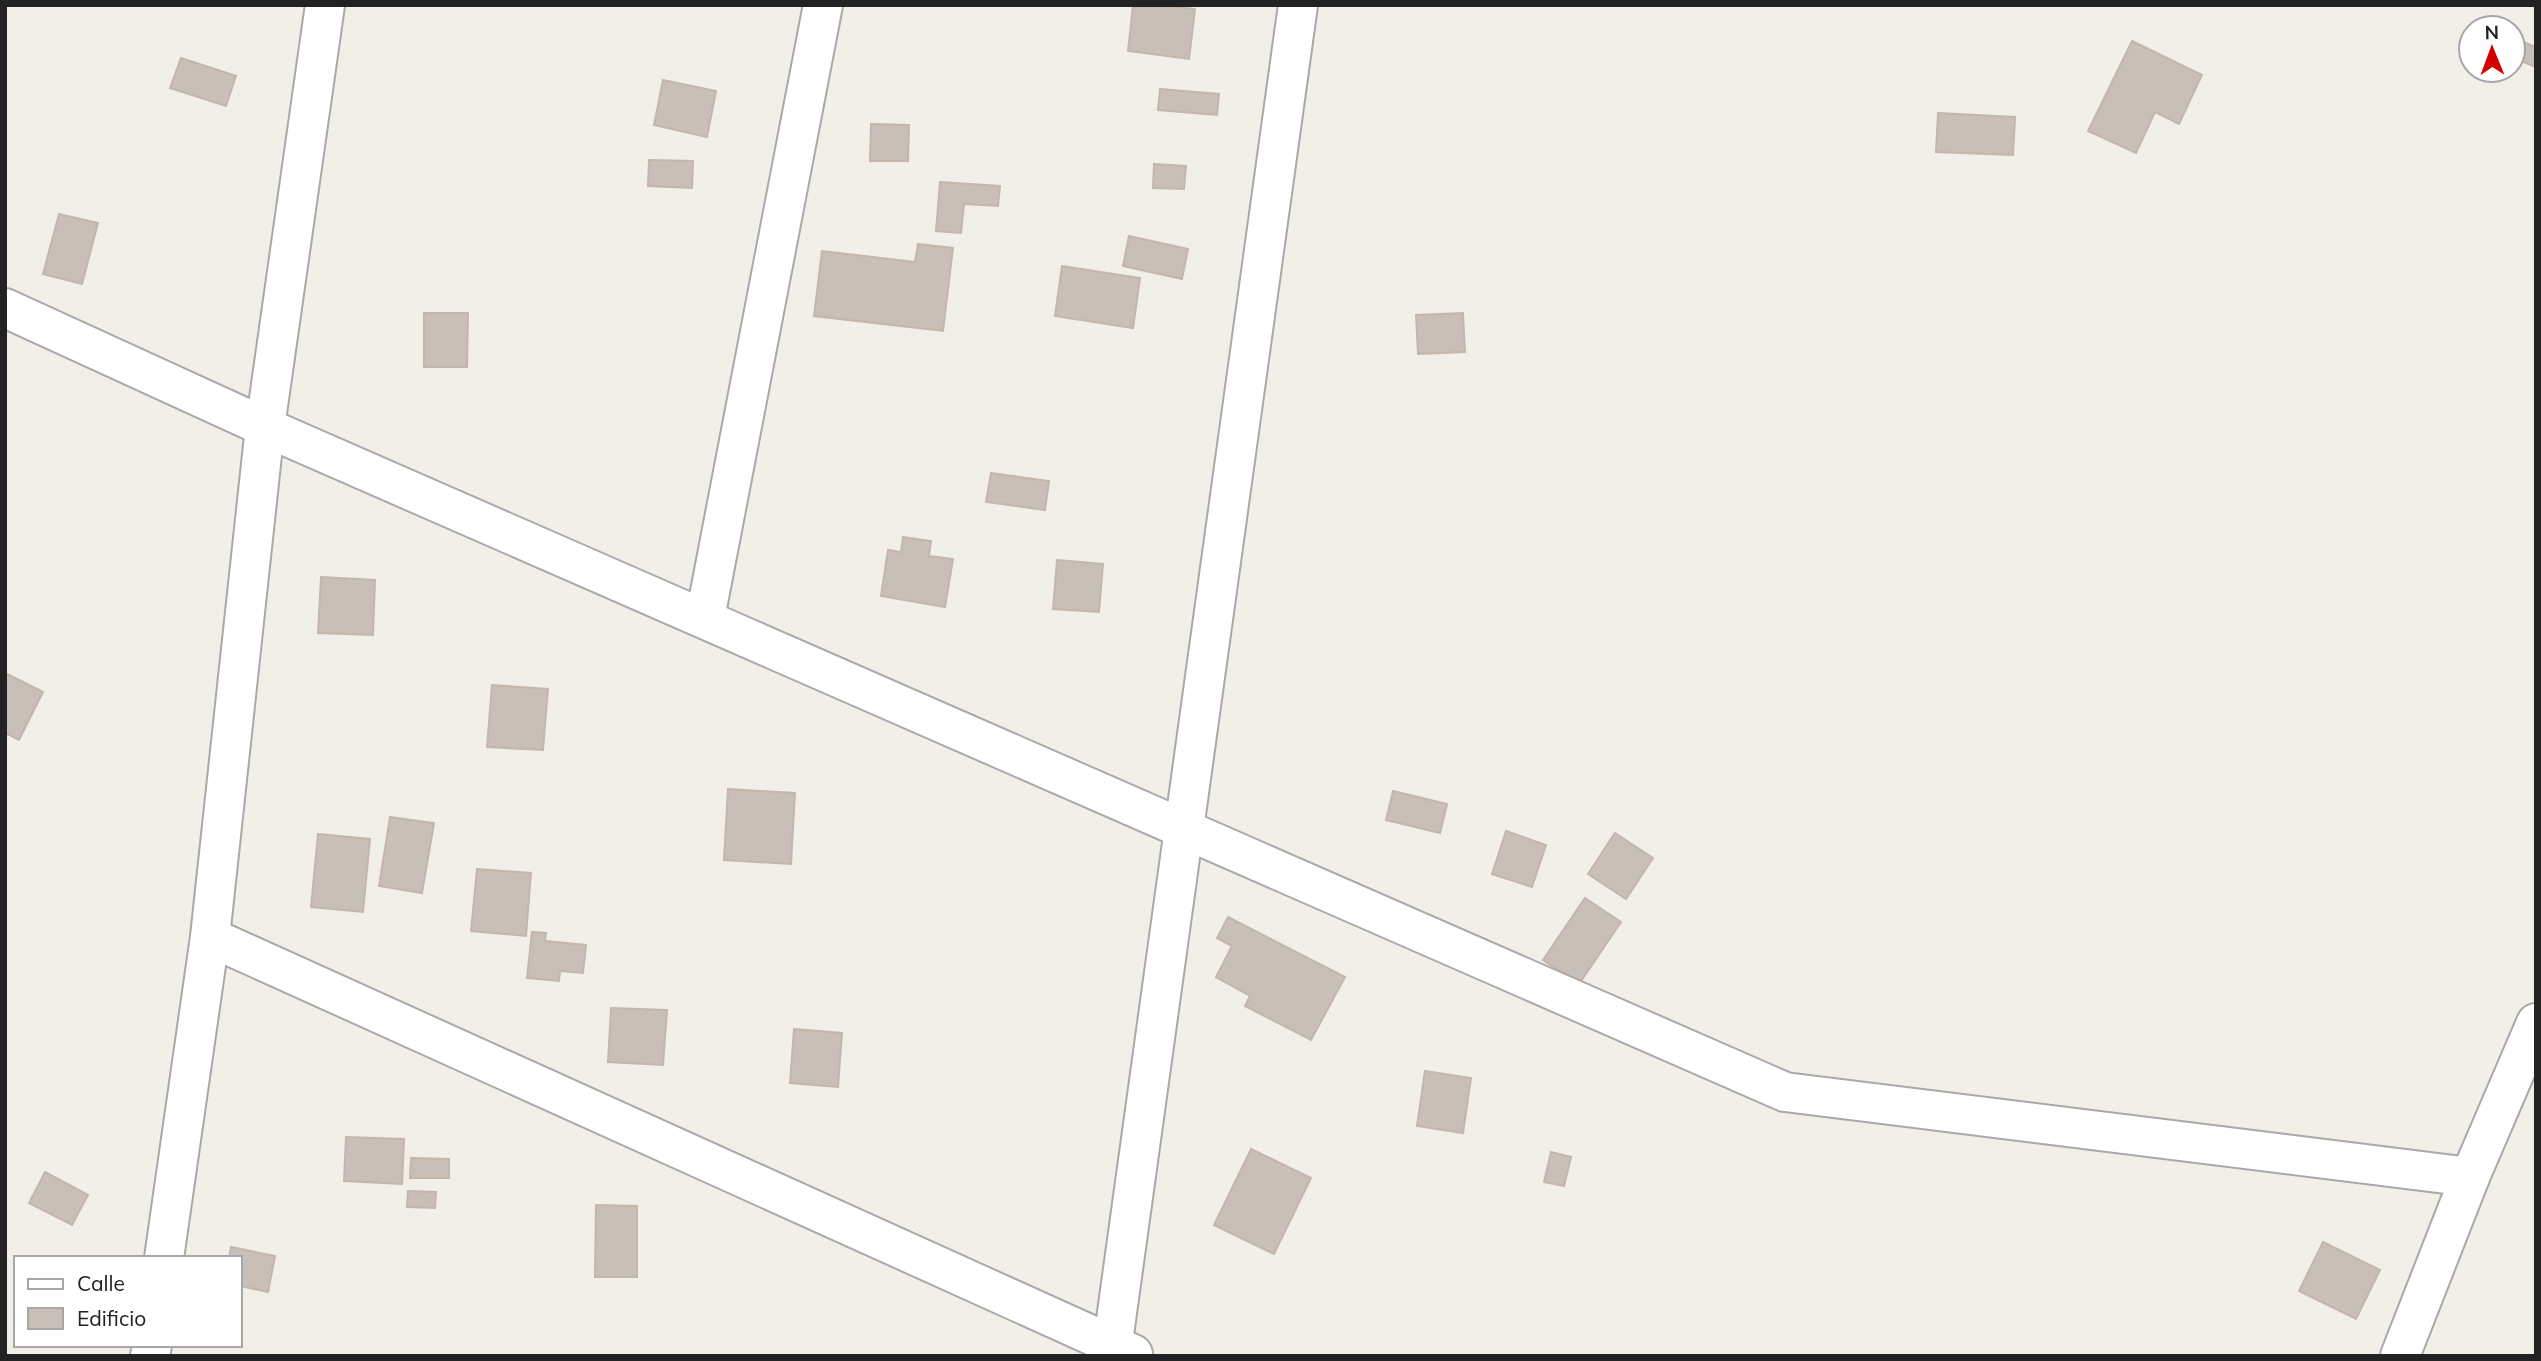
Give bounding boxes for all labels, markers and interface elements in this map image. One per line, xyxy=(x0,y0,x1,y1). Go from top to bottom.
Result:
north arrow xyxy=(2457,14,2527,84)
text: N xyxy=(2484,20,2499,44)
legend xyxy=(14,1256,242,1347)
text: Calle xyxy=(77,1270,125,1296)
text: Edificio xyxy=(77,1305,146,1331)

